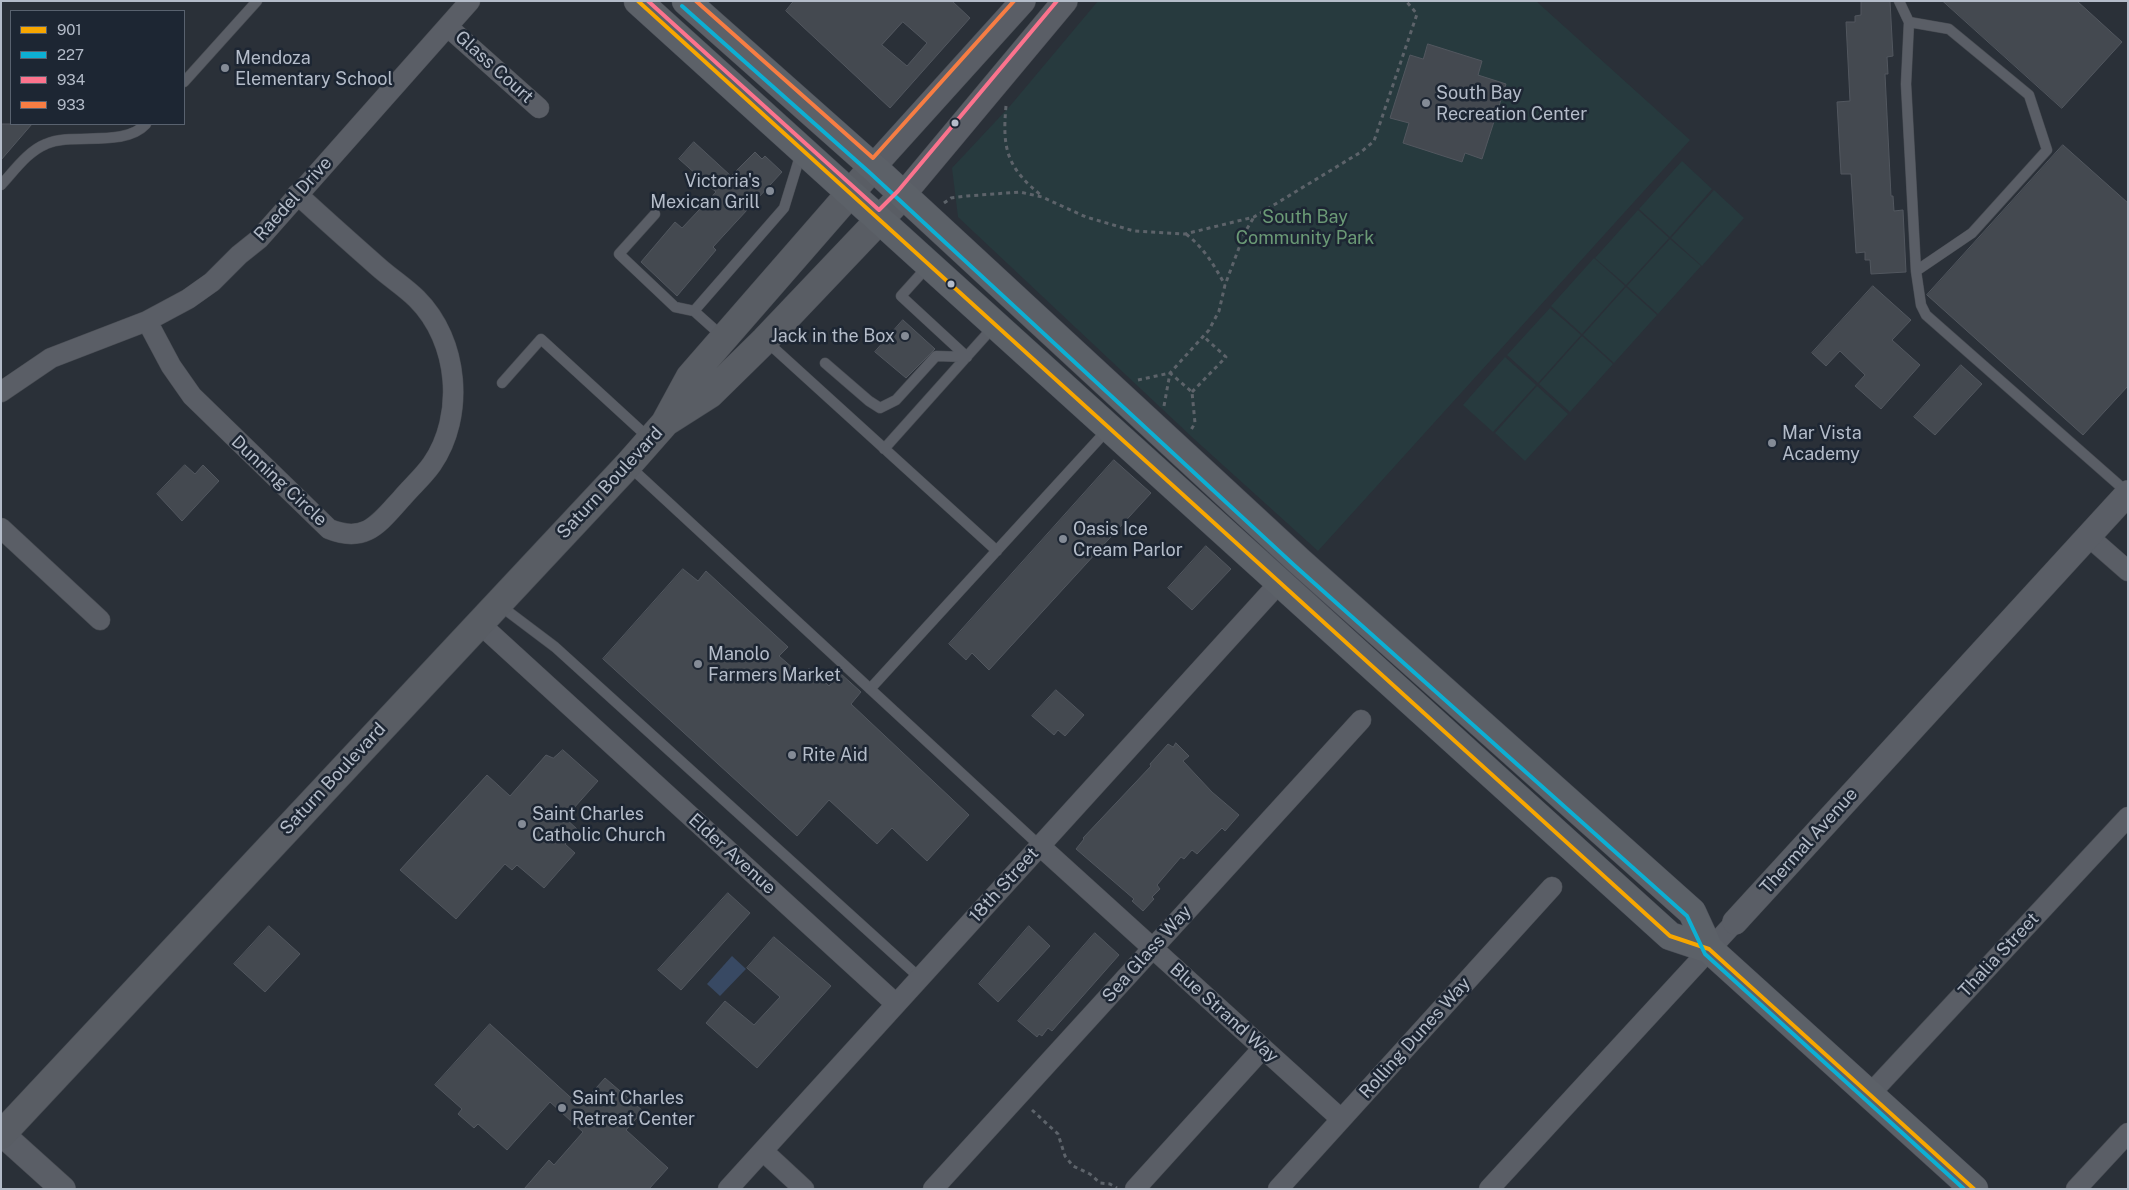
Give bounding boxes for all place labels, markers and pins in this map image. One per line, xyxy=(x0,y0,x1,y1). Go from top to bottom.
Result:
place label: Mendoza Elementary School xyxy=(235,47,393,90)
marker: Mendoza Elementary School xyxy=(219,62,231,74)
place label: South Bay Recreation Center xyxy=(1436,82,1587,125)
marker: South Bay Recreation Center xyxy=(1420,97,1432,109)
unlabelled marker xyxy=(950,118,960,128)
place label: Victoria's Mexican Grill xyxy=(650,170,760,212)
marker: Victoria's Mexican Grill xyxy=(764,185,776,197)
unlabelled marker xyxy=(946,279,956,289)
place label: Jack in the Box xyxy=(771,325,895,347)
marker: Jack in the Box xyxy=(899,330,911,342)
place label: Mar Vista Academy xyxy=(1782,422,1862,464)
marker: Mar Vista Academy xyxy=(1766,437,1778,449)
place label: Oasis Ice Cream Parlor xyxy=(1073,518,1183,560)
marker: Oasis Ice Cream Parlor xyxy=(1057,533,1069,545)
place label: Manolo Farmers Market xyxy=(708,643,841,686)
marker: Manolo Farmers Market xyxy=(692,658,704,670)
place label: Rite Aid xyxy=(802,744,868,766)
marker: Rite Aid xyxy=(786,749,798,761)
place label: Saint Charles Catholic Church xyxy=(532,803,666,846)
marker: Saint Charles Catholic Church xyxy=(516,818,528,830)
place label: Saint Charles Retreat Center xyxy=(572,1087,695,1130)
marker: Saint Charles Retreat Center xyxy=(556,1102,568,1114)

